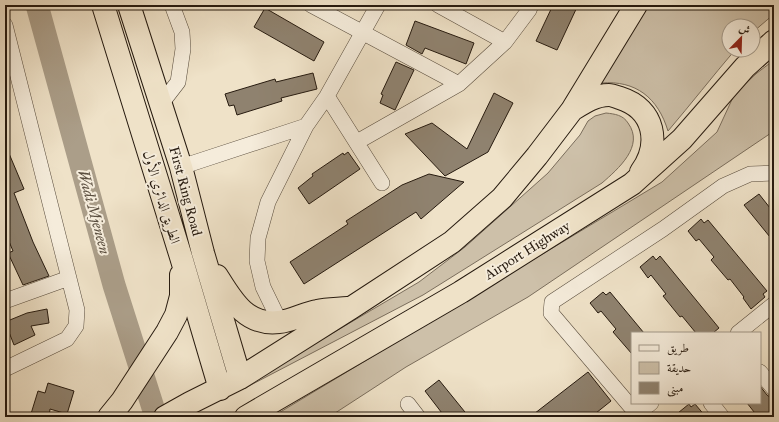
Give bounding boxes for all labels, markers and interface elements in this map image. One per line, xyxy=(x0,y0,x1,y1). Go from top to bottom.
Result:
north arrow xyxy=(721,18,761,58)
text: ش xyxy=(737,21,752,37)
street label: First Ring Road xyxy=(165,145,206,238)
street label: الطريق الدائري الأول xyxy=(136,148,186,247)
water label: Wadi Mjeneen xyxy=(74,168,114,256)
street label: Airport Highway xyxy=(481,217,573,284)
legend xyxy=(631,332,761,404)
text: طريق xyxy=(667,341,689,356)
text: حديقة xyxy=(667,361,691,376)
text: مبنى xyxy=(667,381,683,397)

